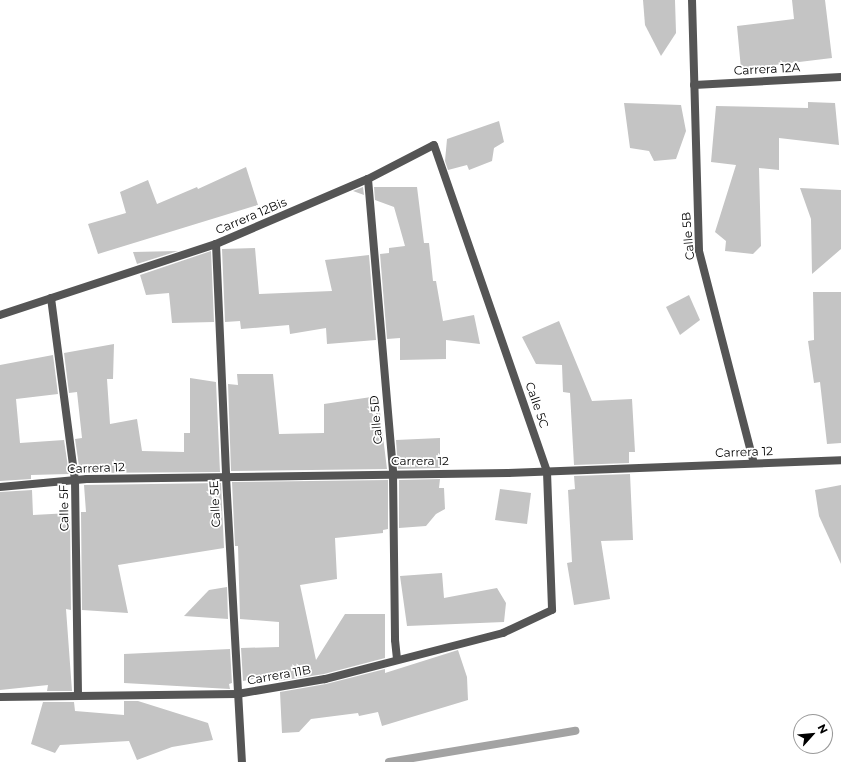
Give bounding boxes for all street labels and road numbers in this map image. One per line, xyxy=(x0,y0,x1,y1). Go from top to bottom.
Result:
street label: Carrera 12A xyxy=(733,60,801,78)
street label: Carrera 12Bis xyxy=(213,195,289,237)
street label: Calle 5B xyxy=(679,211,697,261)
street label: Calle 5C xyxy=(522,380,552,430)
street label: Calle 5D xyxy=(367,395,385,445)
street label: Carrera 12 xyxy=(715,444,773,460)
street label: Carrera 12 xyxy=(391,454,449,468)
street label: Carrera 12 xyxy=(67,460,125,476)
street label: Calle 5E xyxy=(207,480,223,528)
street label: Calle 5F xyxy=(56,485,72,531)
street label: Carrera 11B xyxy=(246,662,312,688)

